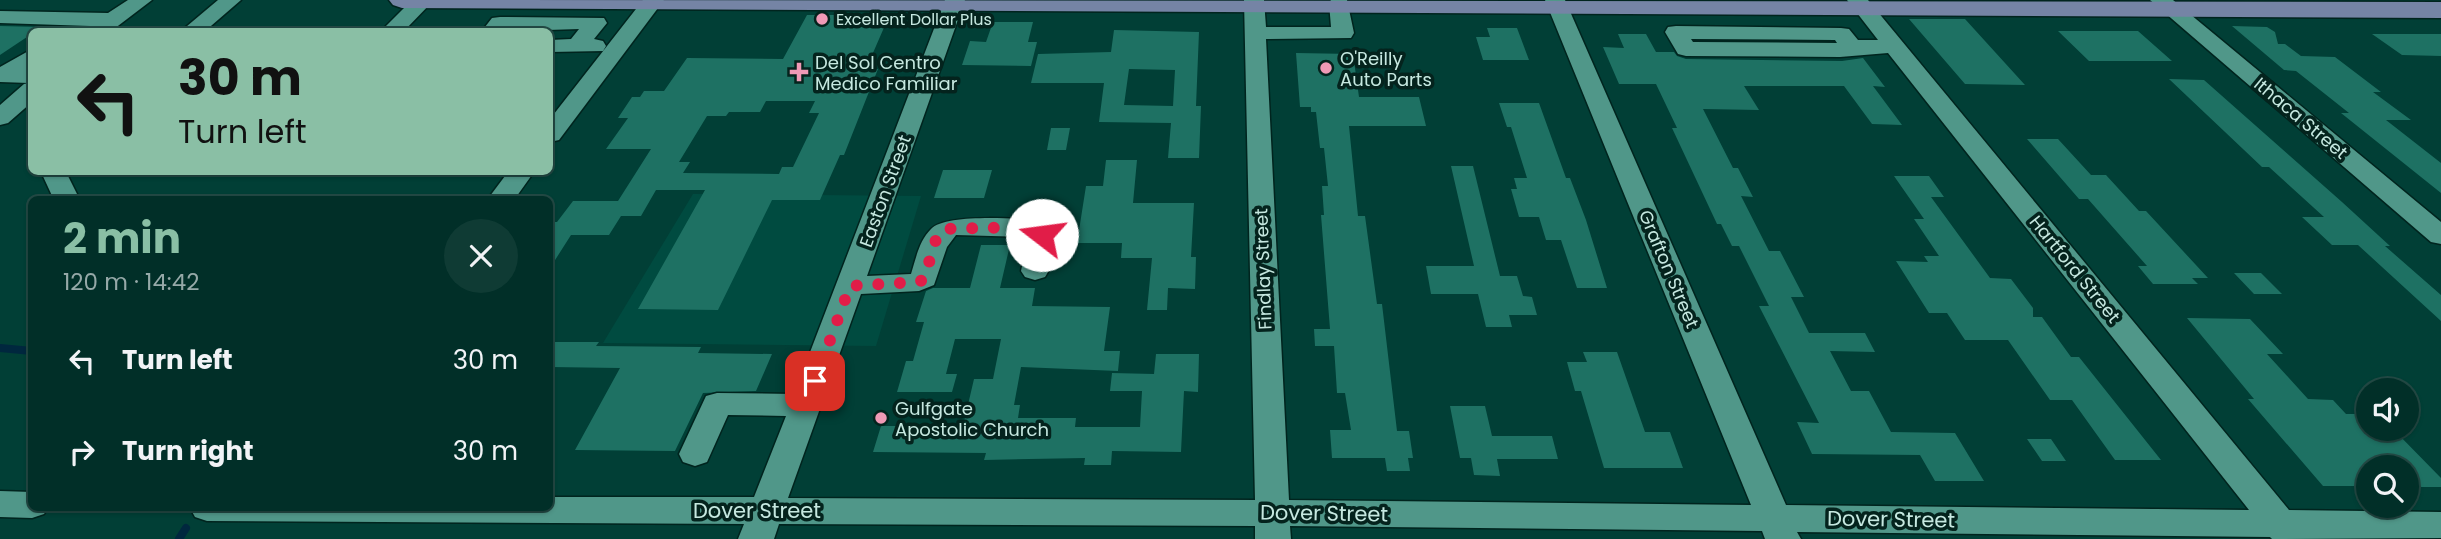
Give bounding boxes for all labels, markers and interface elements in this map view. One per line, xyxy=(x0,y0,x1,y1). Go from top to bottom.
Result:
place label: Excellent Dollar Plus xyxy=(836,8,992,31)
marker: Excellent Dollar Plus xyxy=(814,11,830,27)
text: 30 m xyxy=(178,44,302,112)
place label: O'Reilly Auto Parts xyxy=(1340,46,1432,92)
place label: Del Sol Centro Medico Familiar xyxy=(815,50,958,96)
icon: left xyxy=(63,56,154,147)
marker: O'Reilly Auto Parts xyxy=(1318,60,1334,76)
marker: Del Sol Centro Medico Familiar xyxy=(789,62,809,82)
street label: Ithaca Street xyxy=(2249,71,2353,165)
text: Turn left xyxy=(178,109,307,154)
street label: Easton Street xyxy=(853,131,917,251)
position arrow xyxy=(1005,198,1079,272)
street label: Grafton Street xyxy=(1633,206,1705,332)
street label: Findlay Street xyxy=(1248,208,1278,330)
text: 2 min xyxy=(63,209,181,268)
street label: Hartford Street xyxy=(2024,210,2126,328)
button: close xyxy=(444,219,518,293)
text: 120 m · 14:42 xyxy=(63,266,199,298)
icon: left xyxy=(63,342,101,380)
text: Turn left xyxy=(122,342,233,378)
text: 30 m xyxy=(453,342,518,378)
pin xyxy=(785,351,845,411)
icon: arrive xyxy=(796,362,834,400)
map controls xyxy=(2356,378,2419,518)
button: sound xyxy=(2356,378,2419,441)
place label: Gulfgate Apostolic Church xyxy=(895,396,1049,442)
marker: Gulfgate Apostolic Church xyxy=(873,410,889,426)
icon: right xyxy=(63,433,101,471)
text: Turn right xyxy=(122,433,254,469)
text: 30 m xyxy=(453,433,518,469)
button: search xyxy=(2356,455,2419,518)
street label: Dover Street xyxy=(693,496,821,525)
street label: Dover Street xyxy=(1260,497,1388,529)
street label: Dover Street xyxy=(1827,503,1955,535)

